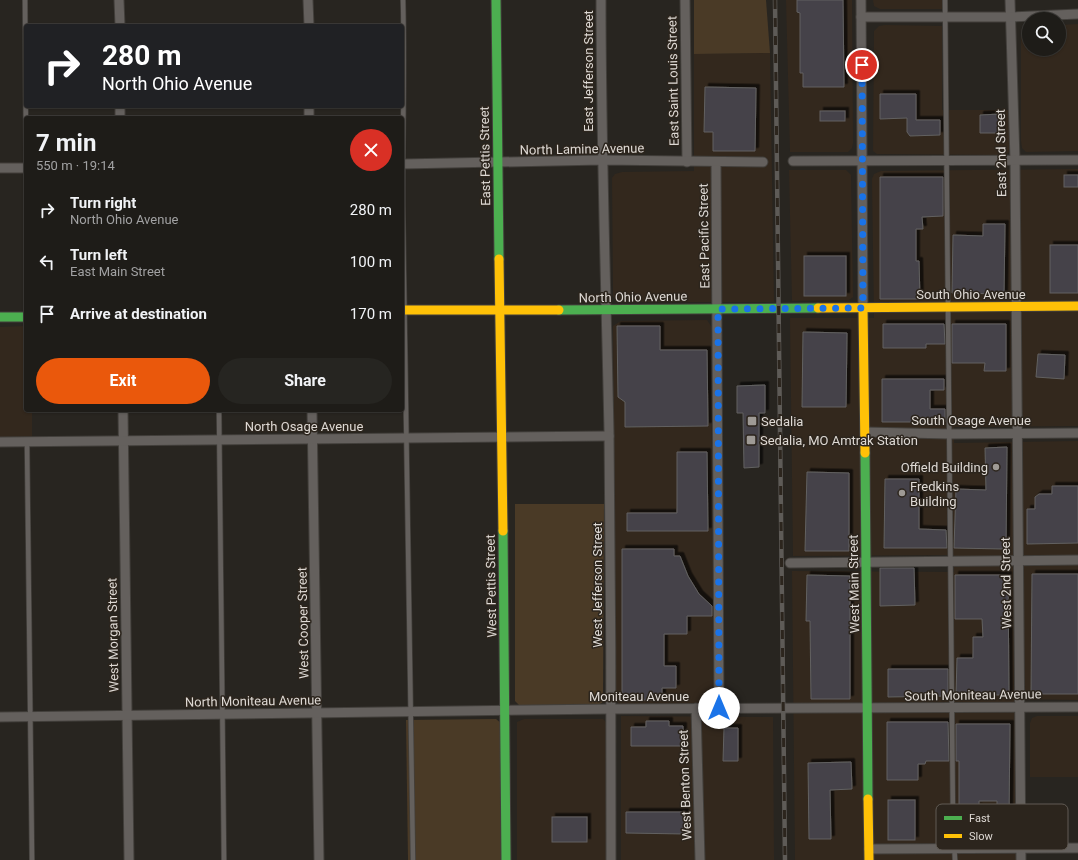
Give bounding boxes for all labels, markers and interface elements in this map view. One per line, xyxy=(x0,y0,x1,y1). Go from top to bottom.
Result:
street label: East Jefferson Street xyxy=(581,10,596,132)
map controls xyxy=(1022,12,1066,56)
button: search xyxy=(1022,12,1066,56)
street label: East Saint Louis Street xyxy=(664,16,682,146)
text: 280 m xyxy=(102,39,181,72)
icon: right xyxy=(36,40,88,92)
pin xyxy=(845,48,879,82)
icon: arrive xyxy=(851,54,873,76)
text: North Ohio Avenue xyxy=(102,73,252,94)
street label: East Pettis Street xyxy=(477,106,493,206)
street label: East 2nd Street xyxy=(993,109,1009,197)
text: 7 min xyxy=(36,129,96,157)
button: close xyxy=(350,129,392,171)
street label: North Lamine Avenue xyxy=(520,140,644,158)
text: 550 m · 19:14 xyxy=(36,158,115,173)
street label: East Pacific Street xyxy=(696,183,712,289)
text: Turn right xyxy=(70,194,136,212)
icon: right xyxy=(36,199,58,221)
text: 280 m xyxy=(350,201,392,219)
text: North Ohio Avenue xyxy=(70,212,178,227)
text: Turn left xyxy=(70,246,127,264)
icon: left xyxy=(36,251,58,273)
text: 100 m xyxy=(350,253,392,271)
text: East Main Street xyxy=(70,264,165,279)
street label: South Ohio Avenue xyxy=(916,287,1026,302)
street label: North Ohio Avenue xyxy=(579,289,687,305)
icon: arrive xyxy=(36,303,58,325)
text: Arrive at destination xyxy=(70,305,207,323)
text: 170 m xyxy=(350,305,392,323)
button: Exit xyxy=(36,358,210,404)
button: Share xyxy=(218,358,392,404)
street label: South Osage Avenue xyxy=(911,413,1031,428)
place label: Sedalia xyxy=(761,414,803,429)
marker: Sedalia xyxy=(746,415,758,427)
street label: North Osage Avenue xyxy=(245,419,363,434)
place label: Sedalia, MO Amtrak Station xyxy=(760,433,918,448)
marker: Sedalia, MO Amtrak Station xyxy=(745,434,757,446)
place label: Offield Building xyxy=(901,460,988,475)
marker: Offield Building xyxy=(991,462,1001,472)
place label: Fredkins Building xyxy=(910,479,959,509)
marker: Fredkins Building xyxy=(897,488,907,498)
street label: West Jefferson Street xyxy=(590,522,605,648)
street label: West Pettis Street xyxy=(483,534,499,638)
street label: West Main Street xyxy=(846,535,862,633)
street label: West 2nd Street xyxy=(998,537,1014,629)
street label: West Cooper Street xyxy=(295,567,311,679)
street label: West Morgan Street xyxy=(105,578,121,692)
street label: South Moniteau Avenue xyxy=(904,686,1042,704)
position arrow xyxy=(698,687,740,729)
street label: Moniteau Avenue xyxy=(589,689,689,704)
street label: North Moniteau Avenue xyxy=(185,692,321,710)
street label: West Benton Street xyxy=(676,729,694,841)
legend xyxy=(936,804,1068,850)
text: Fast xyxy=(969,812,991,825)
text: Slow xyxy=(969,830,993,843)

